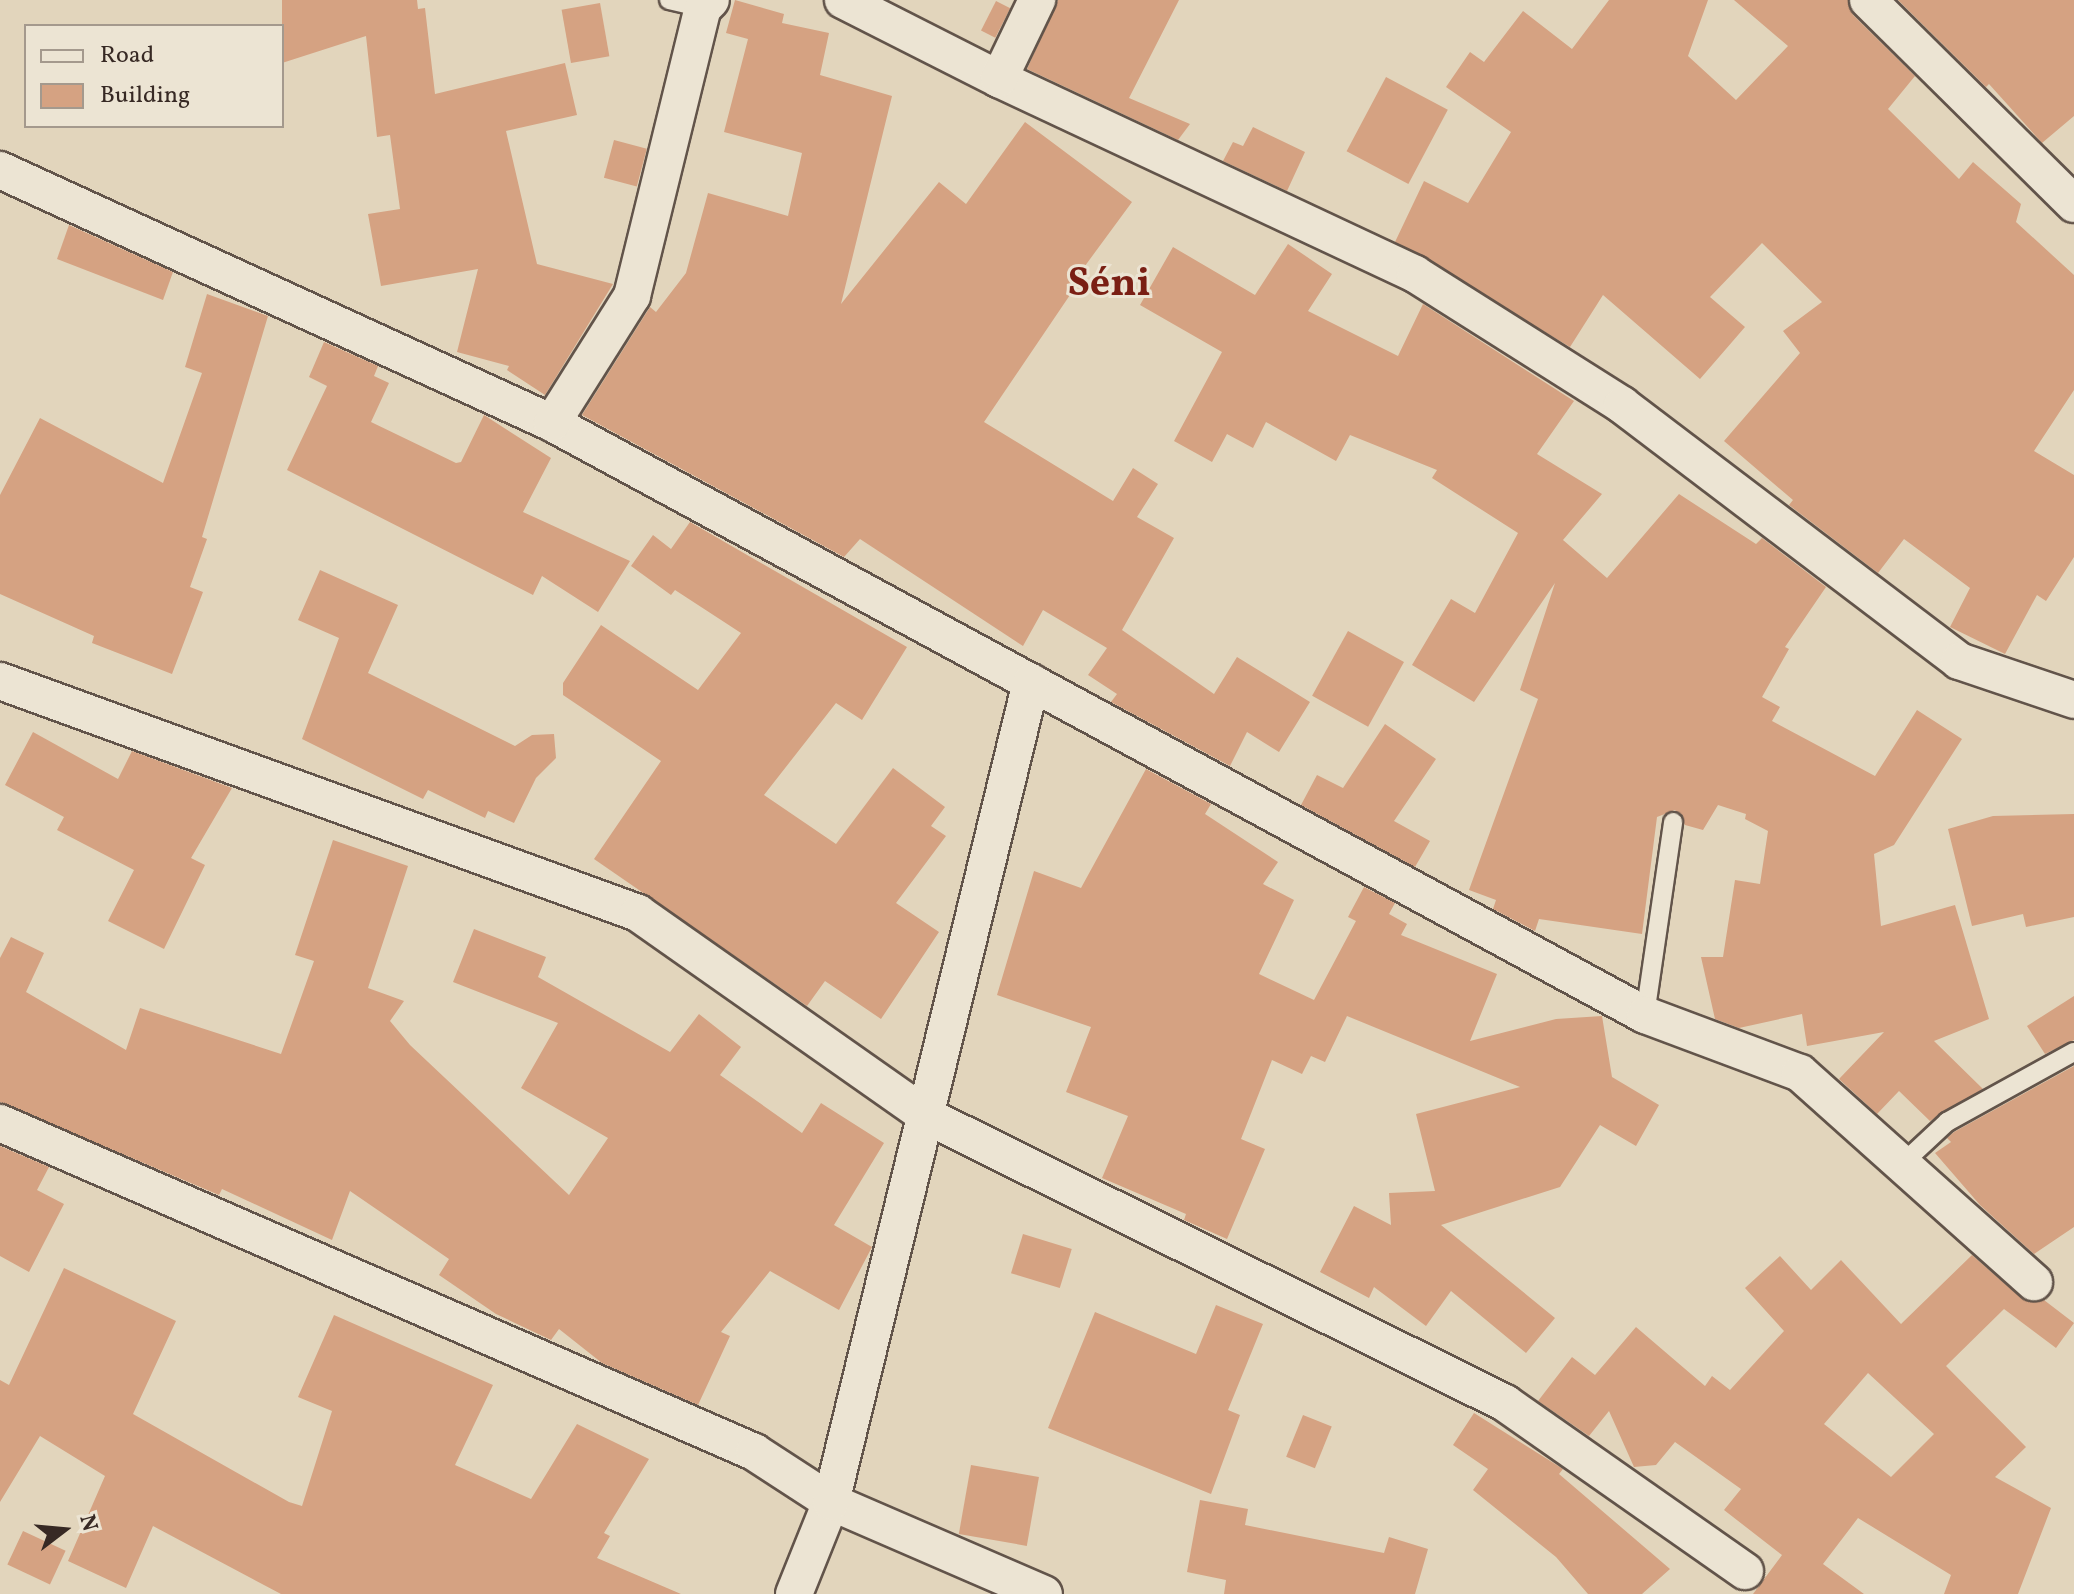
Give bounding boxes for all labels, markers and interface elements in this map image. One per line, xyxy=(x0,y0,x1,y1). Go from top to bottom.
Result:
legend xyxy=(24,24,284,128)
text: Road xyxy=(100,39,154,73)
text: Building xyxy=(100,79,190,113)
district label: Séni xyxy=(1067,261,1151,309)
north arrow xyxy=(24,1490,104,1570)
text: N xyxy=(70,1511,105,1535)

